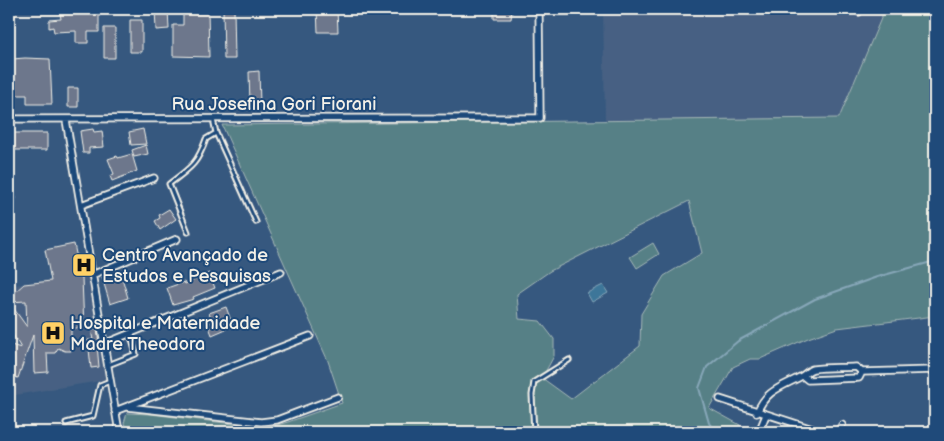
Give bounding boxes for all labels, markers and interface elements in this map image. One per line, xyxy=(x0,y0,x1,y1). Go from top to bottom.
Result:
street label: Rua Josefina Gori Fiorani xyxy=(172,94,376,115)
place label: Centro Avançado de Estudos e Pesquisas xyxy=(102,245,271,287)
hospital icon: Centro Avançado de Estudos e Pesquisas xyxy=(71,252,97,278)
place label: Hospital e Maternidade Madre Theodora xyxy=(70,313,261,355)
hospital icon: Hospital e Maternidade Madre Theodora xyxy=(40,320,66,346)

